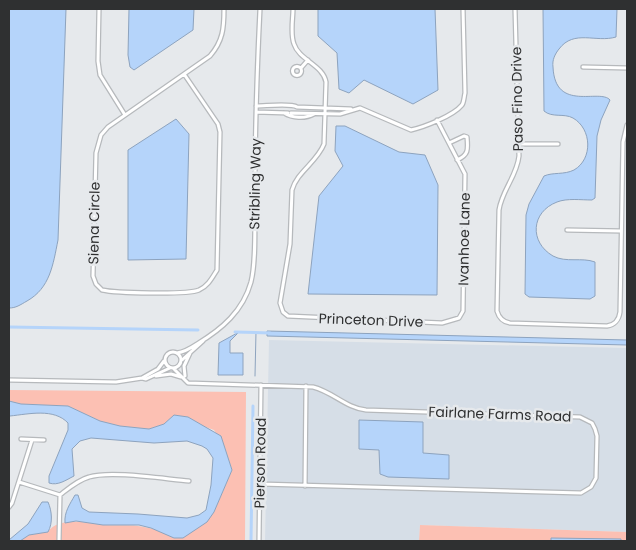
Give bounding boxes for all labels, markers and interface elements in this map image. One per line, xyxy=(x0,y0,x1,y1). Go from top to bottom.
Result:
street label: Paso Fino Drive xyxy=(506,46,528,152)
street label: Stribling Way xyxy=(244,138,266,230)
street label: Siena Circle xyxy=(83,181,105,264)
street label: Ivanhoe Lane xyxy=(453,192,475,286)
street label: Princeton Drive xyxy=(318,308,424,332)
street label: Fairlane Farms Road xyxy=(428,402,572,426)
street label: Pierson Road xyxy=(249,417,271,509)

